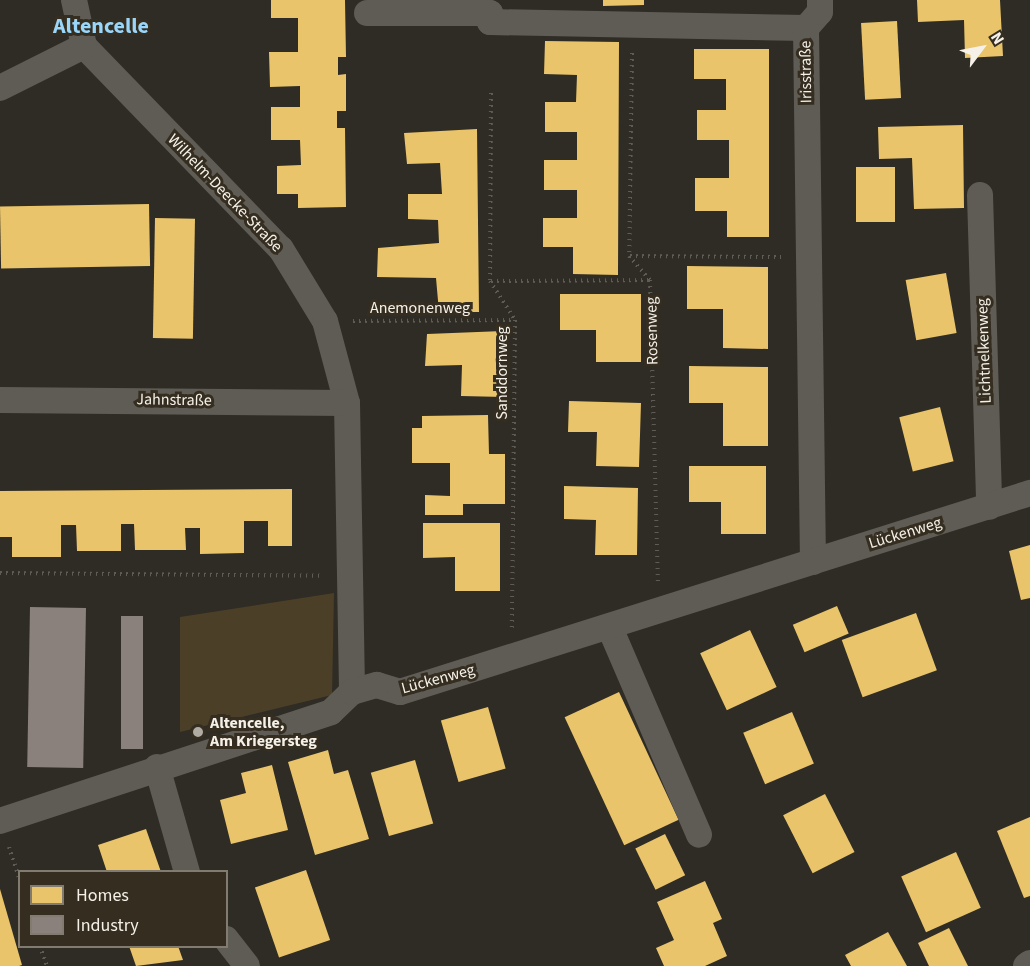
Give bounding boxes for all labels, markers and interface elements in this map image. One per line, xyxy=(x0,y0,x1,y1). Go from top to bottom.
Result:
district label: Altencelle xyxy=(53,14,149,40)
north arrow xyxy=(952,18,1012,78)
text: N xyxy=(985,28,1009,49)
street label: Irisstraße xyxy=(796,41,816,103)
street label: Wilhelm-Deecke-Straße xyxy=(164,130,286,256)
street label: Rosenweg xyxy=(642,297,662,365)
street label: Anemonenweg xyxy=(370,298,470,318)
street label: Lichtnelkenweg xyxy=(973,298,995,404)
street label: Sanddornweg xyxy=(492,326,512,420)
street label: Jahnstraße xyxy=(136,390,212,410)
street label: Lückenweg xyxy=(866,513,944,553)
street label: Lückenweg xyxy=(399,660,477,698)
place label: Altencelle, Am Kriegersteg xyxy=(210,713,317,751)
marker: Altencelle, Am Kriegersteg xyxy=(191,725,205,739)
legend xyxy=(18,870,228,948)
text: Homes xyxy=(76,883,129,908)
text: Industry xyxy=(76,913,139,938)

